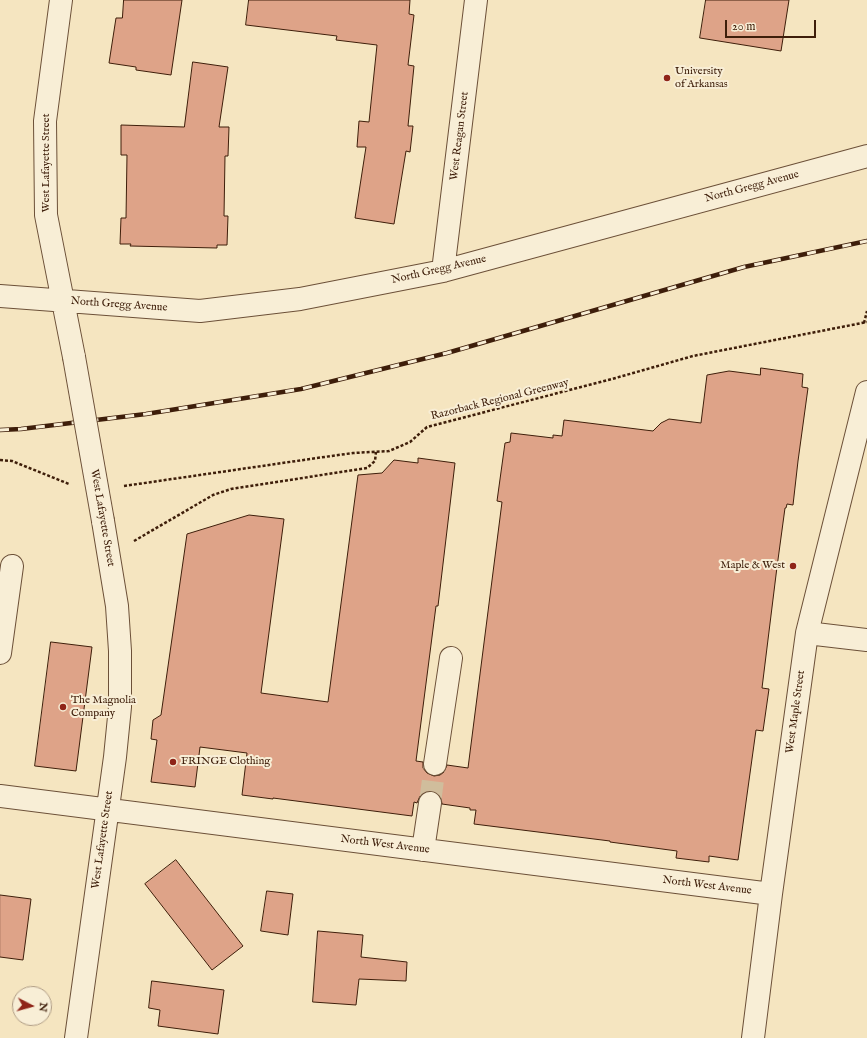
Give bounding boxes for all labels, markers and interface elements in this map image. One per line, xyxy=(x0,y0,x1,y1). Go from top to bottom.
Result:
scale bar xyxy=(727,12,818,38)
text: 20 m xyxy=(732,19,755,34)
place label: University of Arkansas xyxy=(675,65,728,91)
marker: University of Arkansas xyxy=(662,73,672,83)
street label: West Reagan Street xyxy=(448,91,472,181)
street label: West Lafayette Street xyxy=(40,114,54,212)
street label: North Gregg Avenue xyxy=(703,168,801,206)
street label: North Gregg Avenue xyxy=(390,253,488,287)
street label: North Gregg Avenue xyxy=(70,295,168,315)
street label: Razorback Regional Greenway xyxy=(430,376,570,424)
street label: West Lafayette Street xyxy=(87,468,117,568)
place label: Maple & West xyxy=(720,559,785,573)
marker: Maple & West xyxy=(788,561,798,571)
street label: West Maple Street xyxy=(784,670,808,754)
place label: The Magnolia Company xyxy=(71,694,136,720)
marker: The Magnolia Company xyxy=(58,702,68,712)
place label: FRINGE Clothing xyxy=(181,755,270,769)
marker: FRINGE Clothing xyxy=(168,757,178,767)
street label: West Lafayette Street xyxy=(90,790,116,890)
street label: North West Avenue xyxy=(340,833,430,857)
street label: North West Avenue xyxy=(662,874,752,898)
north arrow xyxy=(12,986,52,1026)
text: N xyxy=(35,1002,50,1013)

